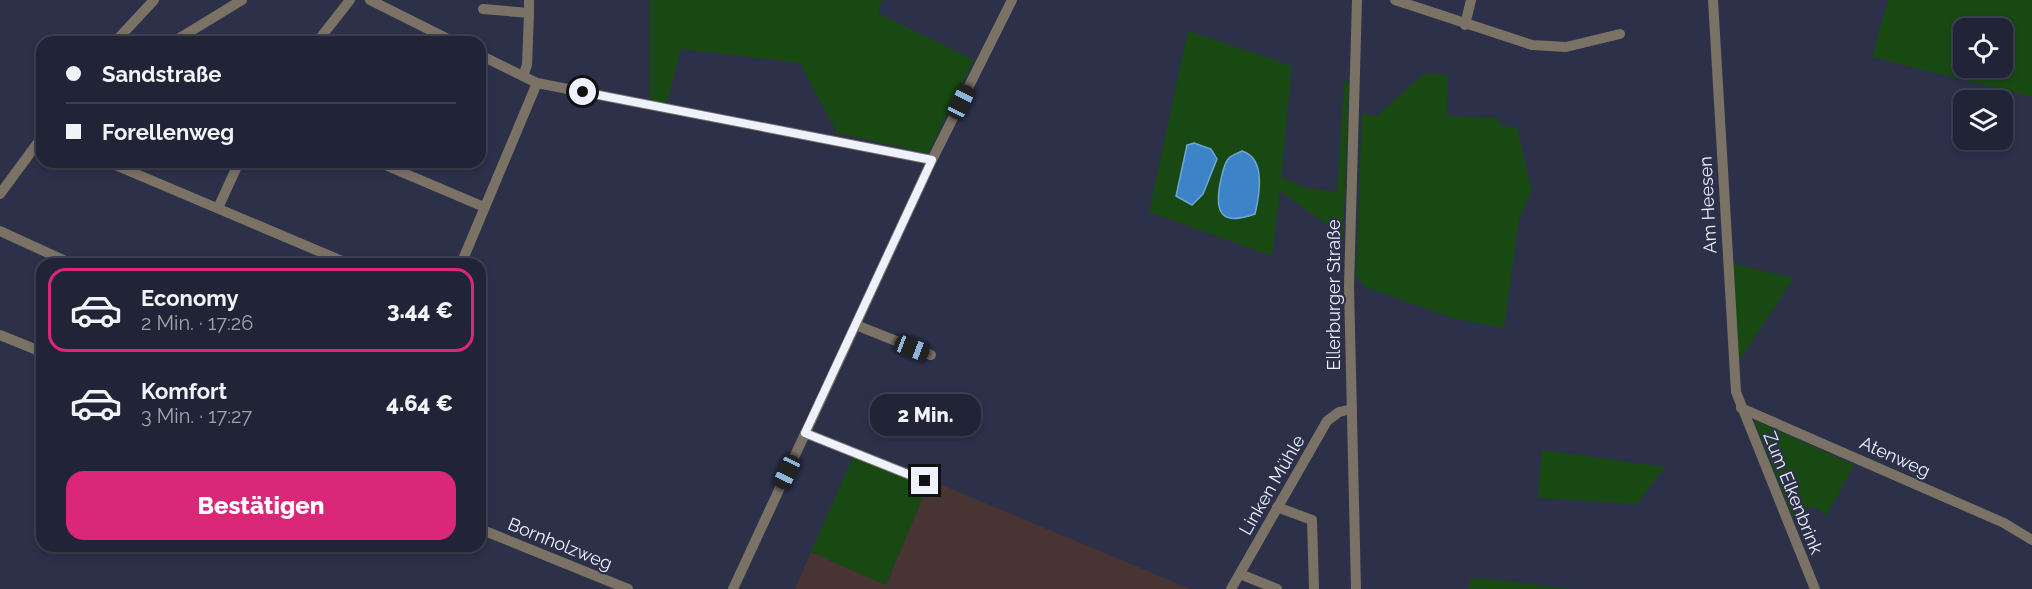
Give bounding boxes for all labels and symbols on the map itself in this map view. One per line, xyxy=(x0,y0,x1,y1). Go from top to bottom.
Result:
route start xyxy=(569,78,596,105)
car xyxy=(945,82,977,122)
street label: Am Heesen xyxy=(1694,156,1721,254)
street label: Ellerburger Straße xyxy=(1323,219,1344,371)
car xyxy=(892,333,932,363)
callout: 2 Min. xyxy=(870,394,980,436)
street label: Zum Elkenbrink xyxy=(1759,428,1828,558)
street label: Linken Mühle xyxy=(1234,431,1309,539)
street label: Atenweg xyxy=(1857,432,1934,481)
car xyxy=(771,452,803,492)
route end xyxy=(911,467,938,494)
street label: Bornholzweg xyxy=(505,513,615,574)

